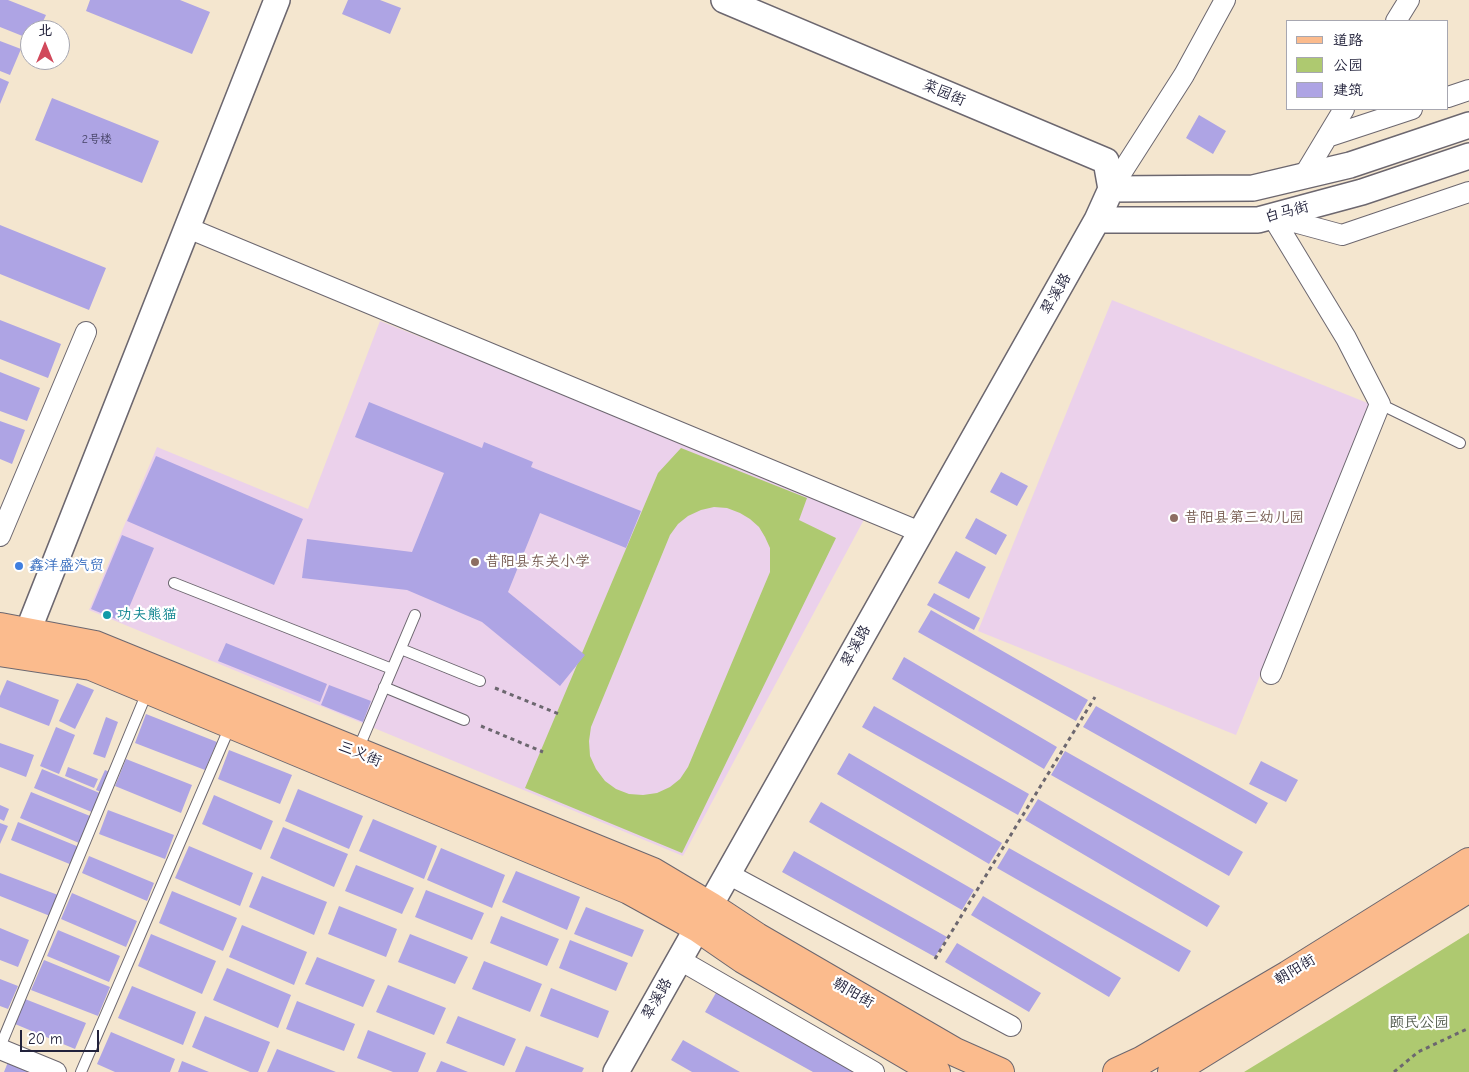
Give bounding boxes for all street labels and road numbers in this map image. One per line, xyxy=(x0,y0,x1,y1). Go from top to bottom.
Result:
street label: 菜园街 xyxy=(920,76,968,110)
street label: 白马街 xyxy=(1263,197,1311,227)
street label: 翠溪路 xyxy=(1037,270,1075,318)
street label: 翠溪路 xyxy=(837,622,875,670)
street label: 三义街 xyxy=(336,737,384,771)
street label: 朝阳街 xyxy=(1271,951,1319,989)
street label: 朝阳街 xyxy=(829,974,877,1012)
street label: 翠溪路 xyxy=(638,975,676,1023)

